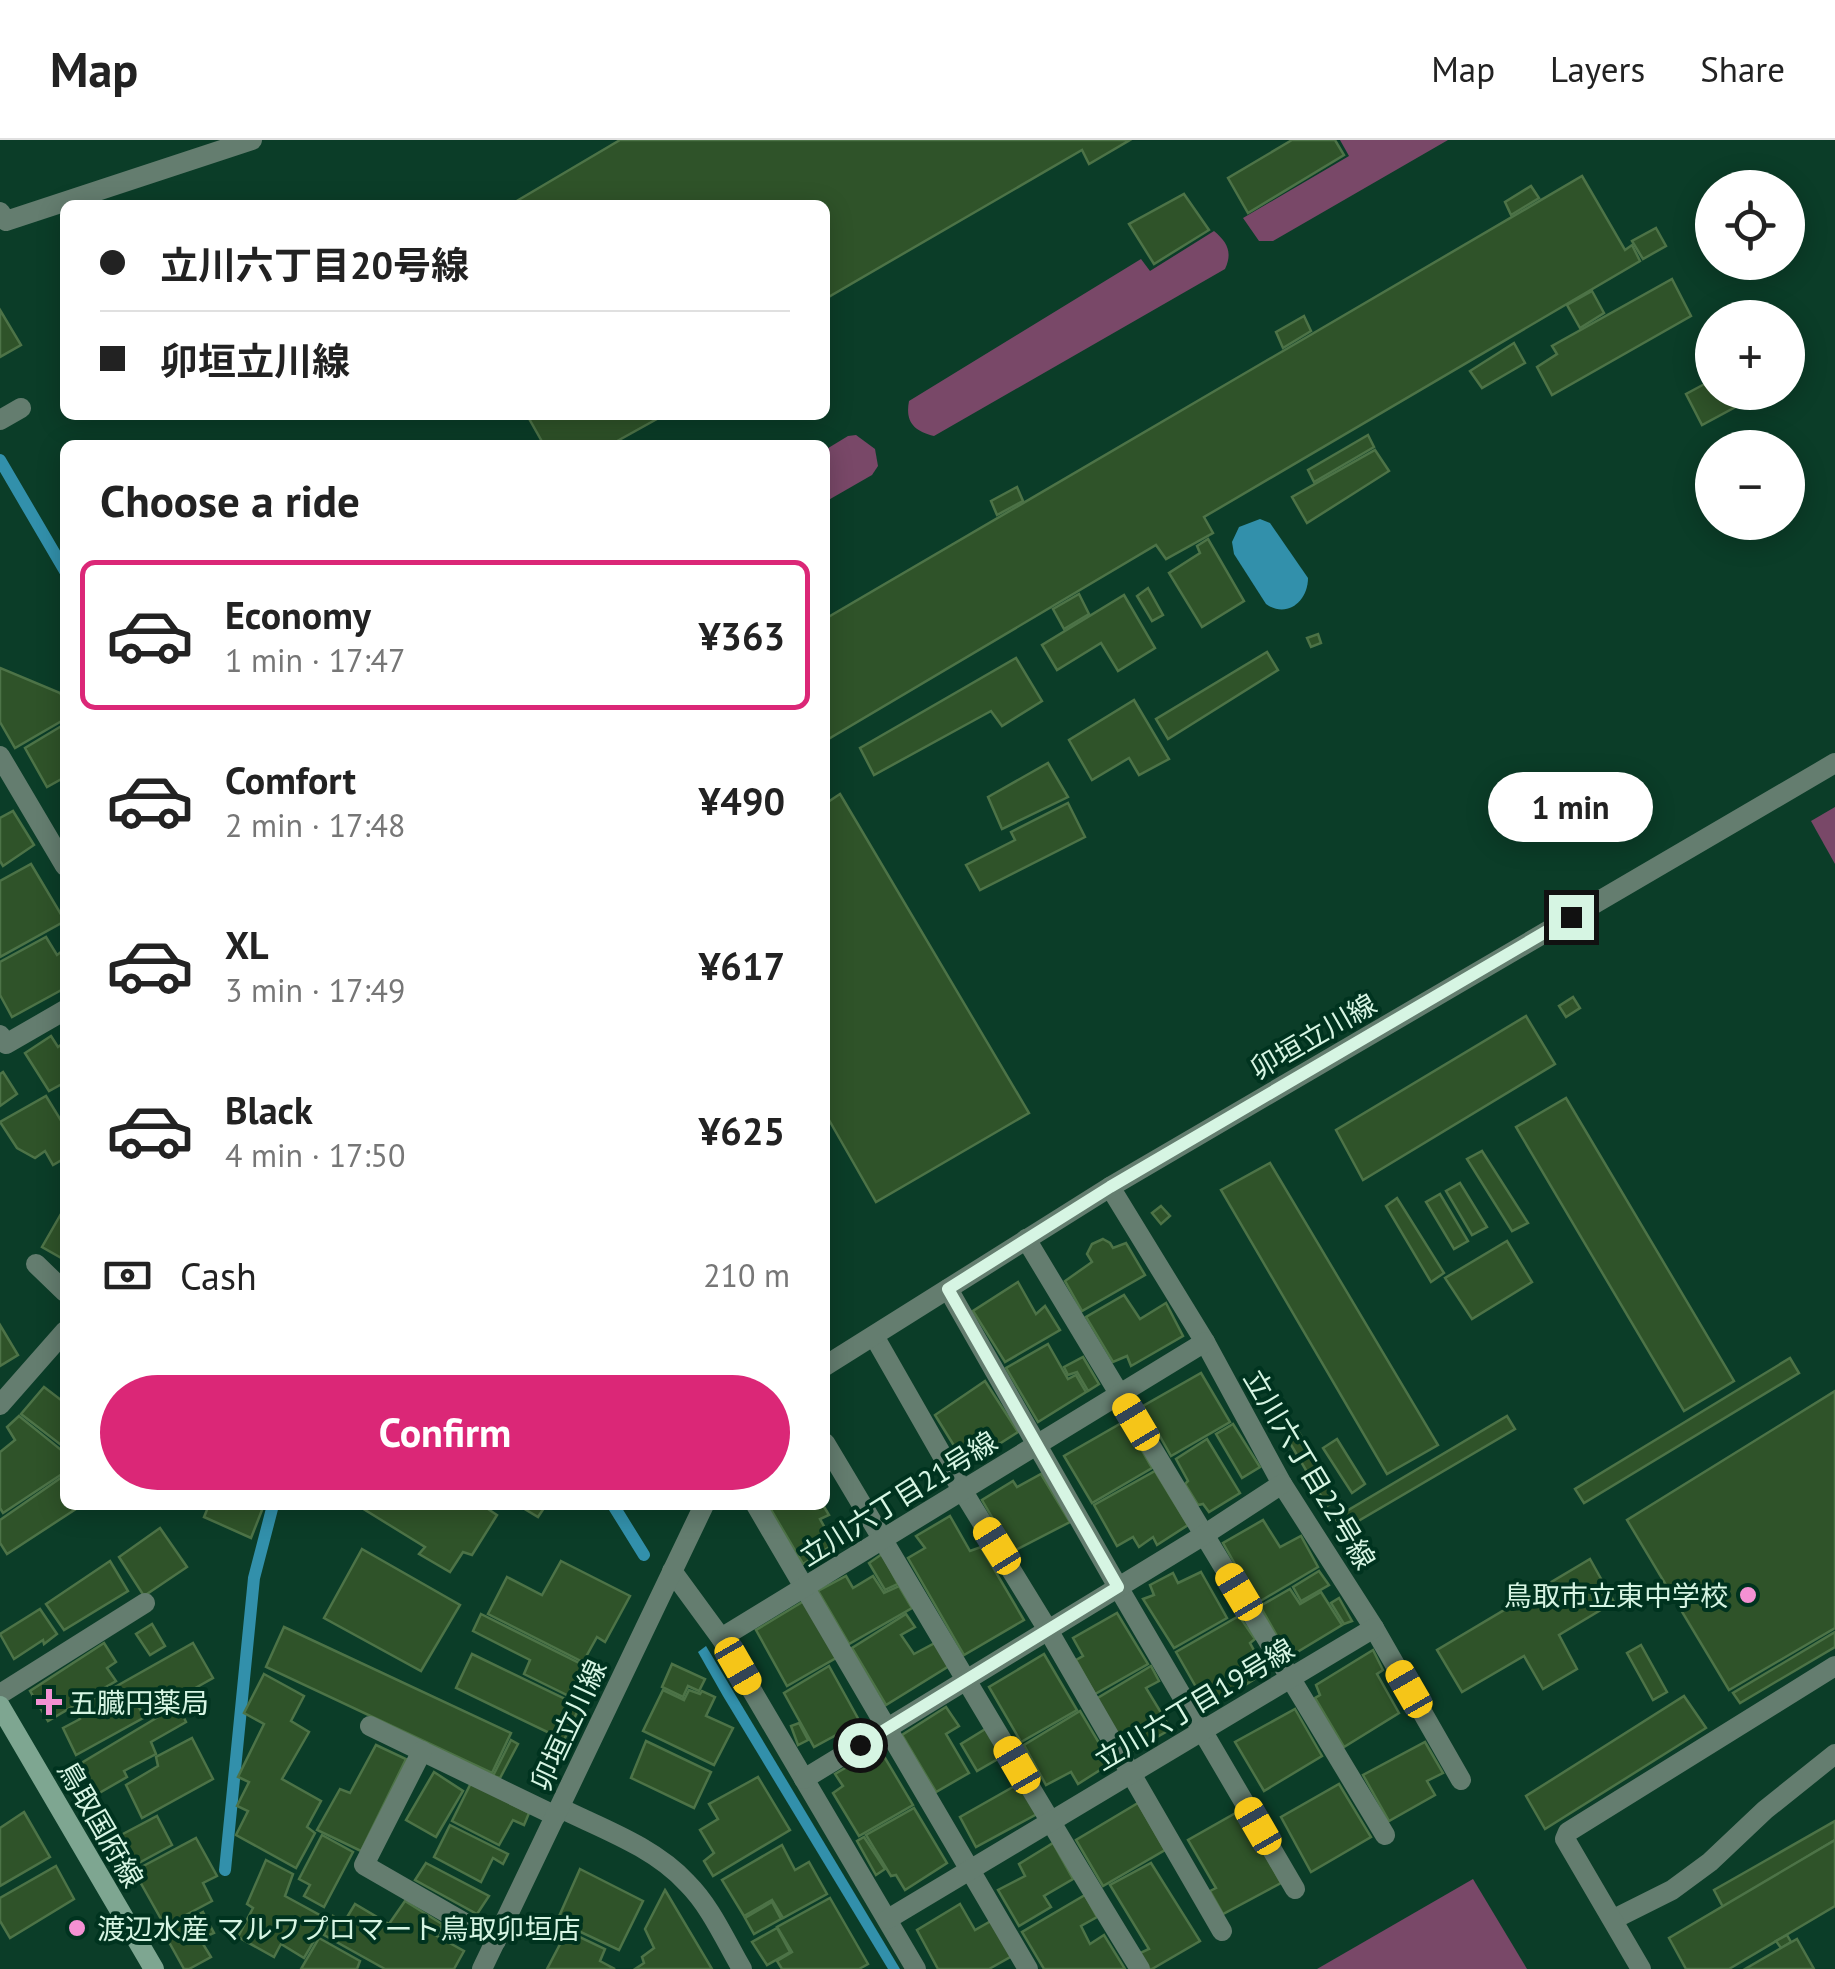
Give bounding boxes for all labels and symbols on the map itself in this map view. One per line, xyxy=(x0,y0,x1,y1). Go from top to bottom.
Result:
callout: 1 min xyxy=(1488,772,1654,842)
route end xyxy=(1549,895,1594,940)
street label: 卯垣立川線 xyxy=(1243,985,1383,1087)
street label: 立川六丁目22号線 xyxy=(1236,1362,1384,1576)
car xyxy=(1108,1389,1164,1455)
street label: 立川六丁目21号線 xyxy=(792,1422,1004,1574)
car xyxy=(968,1513,1026,1579)
car xyxy=(1211,1559,1267,1625)
place label: 鳥取市立東中学校 xyxy=(1504,1577,1728,1614)
marker: 鳥取市立東中学校 xyxy=(1737,1584,1759,1606)
street label: 立川六丁目19号線 xyxy=(1087,1630,1301,1778)
car xyxy=(710,1633,766,1699)
street label: 卯垣立川線 xyxy=(522,1654,614,1796)
car xyxy=(1381,1656,1437,1722)
place label: 五臓円薬局 xyxy=(69,1684,209,1721)
marker: 五臓円薬局 xyxy=(38,1691,60,1713)
route start xyxy=(838,1723,883,1768)
car xyxy=(989,1732,1045,1798)
street label: 鳥取国府線 xyxy=(50,1754,152,1894)
car xyxy=(1230,1793,1286,1859)
place label: 渡辺水産 マルワプロマート鳥取卯垣店 xyxy=(97,1910,580,1947)
marker: 渡辺水産 マルワプロマート鳥取卯垣店 xyxy=(66,1917,88,1939)

